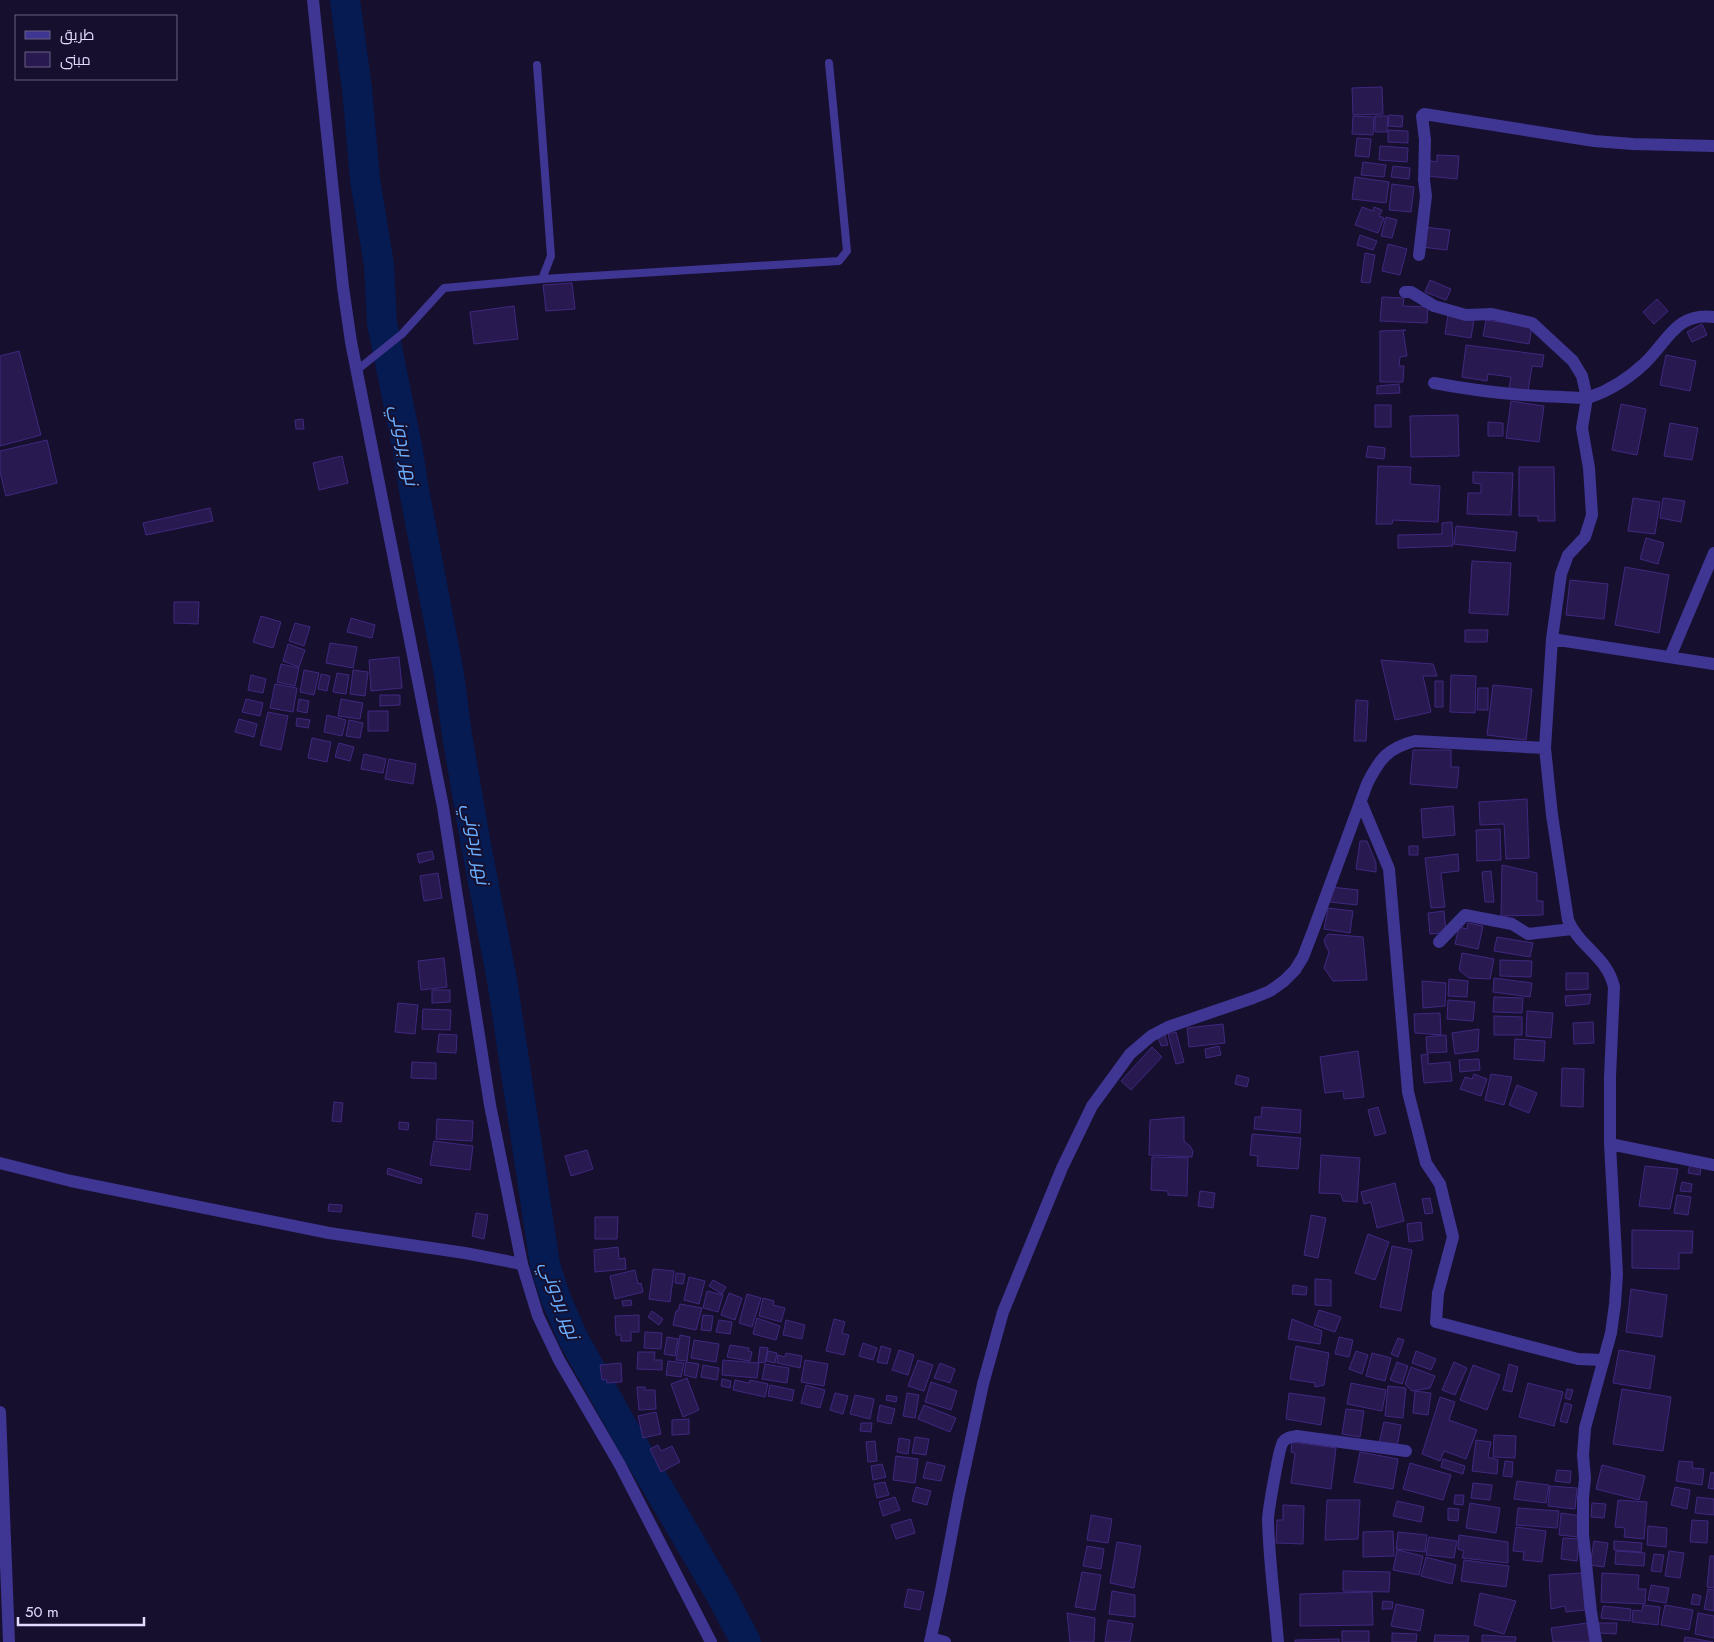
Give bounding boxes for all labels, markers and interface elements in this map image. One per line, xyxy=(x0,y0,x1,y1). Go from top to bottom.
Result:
legend xyxy=(15,15,178,80)
text: طريق xyxy=(60,24,94,46)
text: مبنى xyxy=(60,49,91,71)
water label: نهر بردوني xyxy=(382,403,426,490)
water label: نهر بردوني xyxy=(454,802,497,889)
water label: نهر بردوني xyxy=(532,1257,588,1345)
scale bar xyxy=(18,1594,144,1626)
text: 50 m xyxy=(25,1601,59,1623)

